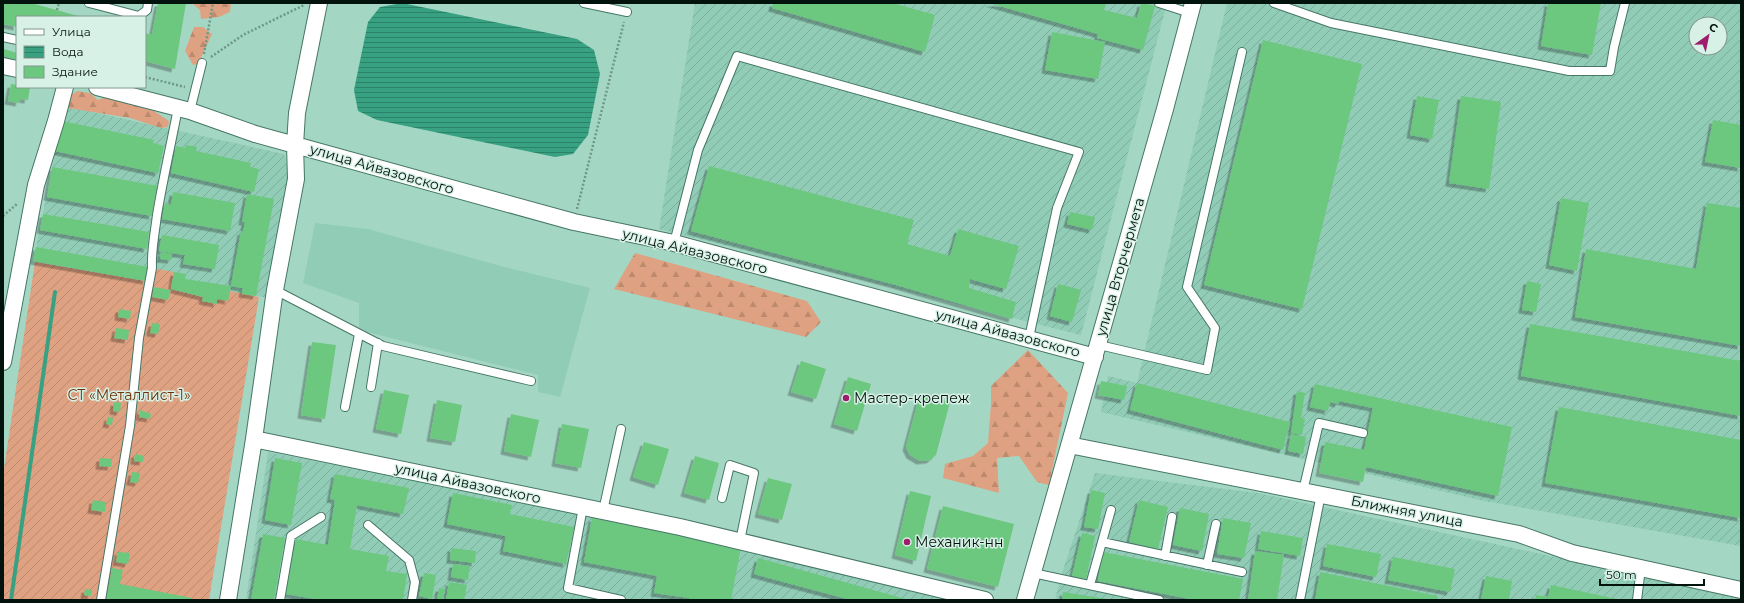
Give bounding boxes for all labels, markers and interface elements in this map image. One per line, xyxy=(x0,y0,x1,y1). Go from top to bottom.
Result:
legend xyxy=(16,16,146,88)
north arrow xyxy=(1688,16,1728,56)
text: С xyxy=(1706,20,1721,36)
text: Улица xyxy=(52,24,91,39)
text: Вода xyxy=(52,44,83,59)
text: Здание xyxy=(52,64,98,79)
street label: улица Айвазовского xyxy=(307,140,456,198)
street label: улица Вторчермета xyxy=(1091,196,1148,339)
street label: улица Айвазовского xyxy=(620,224,770,278)
street label: улица Айвазовского xyxy=(933,305,1082,361)
park label: СТ «Металлист-1» xyxy=(67,386,191,404)
place label: Мастер-крепеж xyxy=(854,389,970,407)
marker: Мастер-крепеж xyxy=(841,393,851,403)
street label: улица Айвазовского xyxy=(392,459,543,507)
street label: Ближняя улица xyxy=(1349,491,1465,531)
place label: Механик-нн xyxy=(915,533,1003,551)
marker: Механик-нн xyxy=(902,537,912,547)
scale bar xyxy=(1600,561,1704,587)
text: 50 m xyxy=(1606,567,1637,582)

